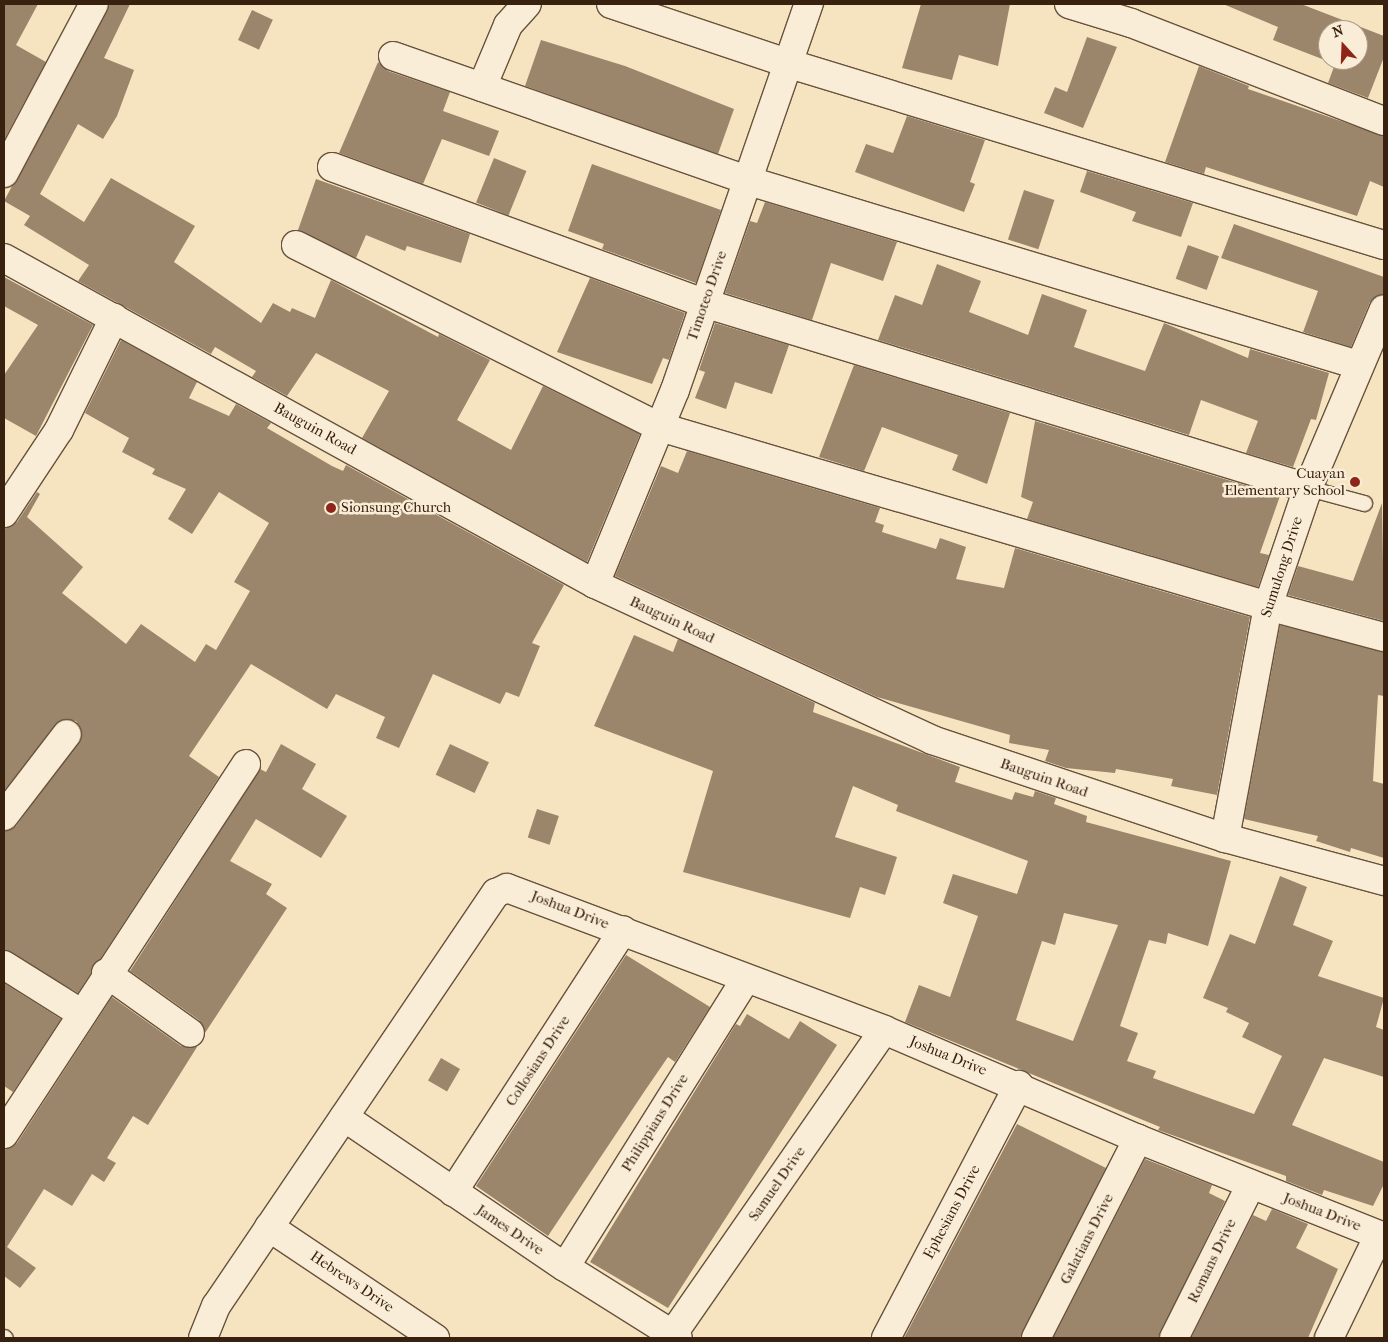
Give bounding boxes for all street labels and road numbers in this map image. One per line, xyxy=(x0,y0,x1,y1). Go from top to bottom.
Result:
street label: Timoteo Drive xyxy=(683,248,731,344)
street label: Bauguin Road xyxy=(271,399,359,459)
street label: Sumulong Drive xyxy=(1257,514,1307,620)
street label: Bauguin Road xyxy=(627,592,717,648)
street label: Bauguin Road xyxy=(998,755,1090,801)
street label: Joshua Drive xyxy=(529,887,611,933)
street label: Collosians Drive xyxy=(502,1012,574,1110)
street label: Joshua Drive xyxy=(907,1032,989,1080)
street label: Philippians Drive xyxy=(618,1071,692,1175)
street label: Samuel Drive xyxy=(745,1143,809,1225)
street label: Ephesians Drive xyxy=(920,1162,984,1262)
street label: Joshua Drive xyxy=(1281,1189,1363,1235)
street label: Galatians Drive xyxy=(1056,1191,1118,1287)
street label: James Drive xyxy=(473,1201,547,1259)
street label: Romans Drive xyxy=(1184,1216,1240,1306)
street label: Hebrews Drive xyxy=(307,1247,397,1317)

